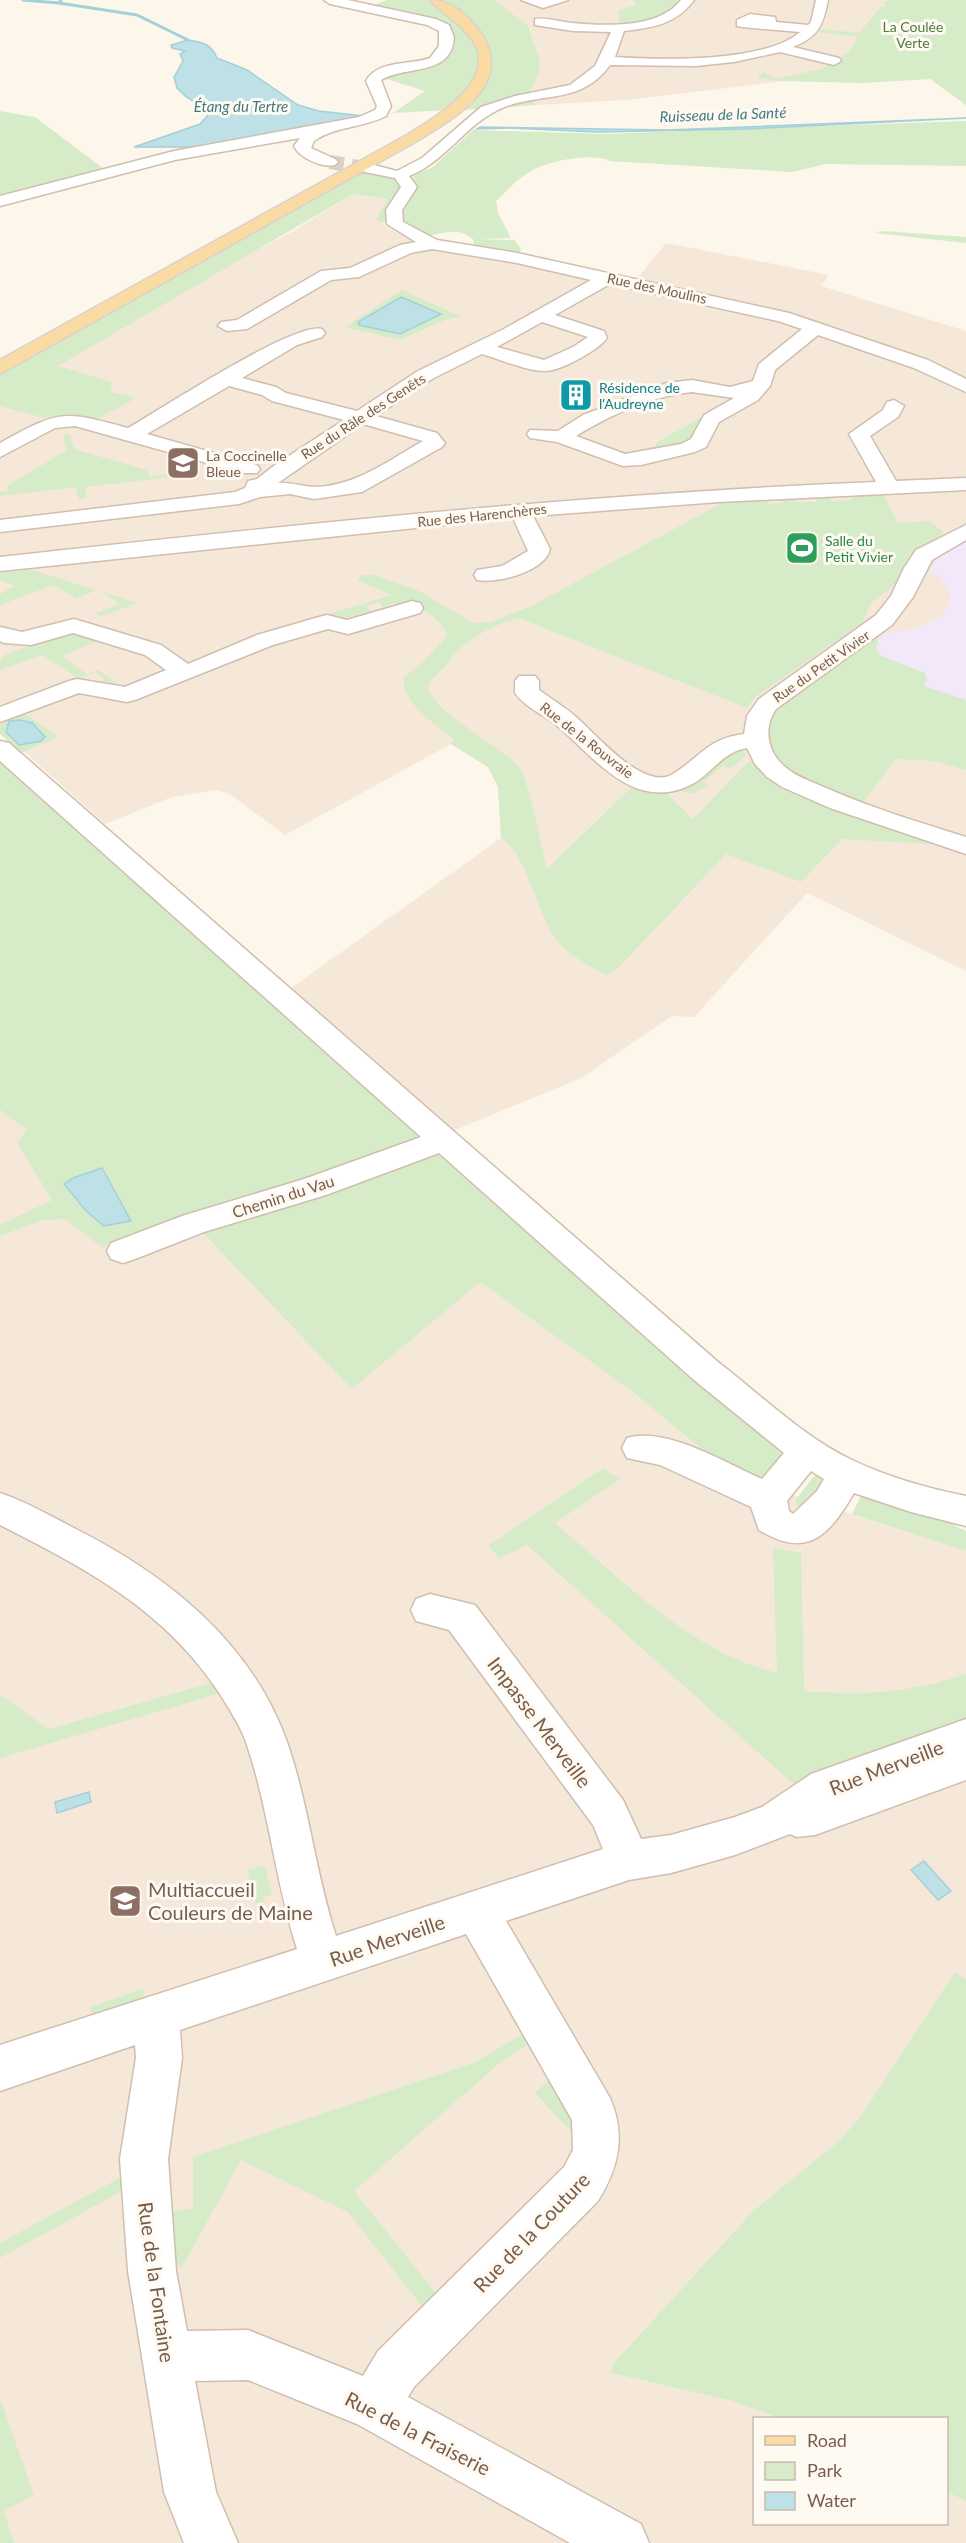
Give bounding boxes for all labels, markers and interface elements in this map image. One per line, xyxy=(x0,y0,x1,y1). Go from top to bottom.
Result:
park label: La Coulée Verte xyxy=(883,18,943,51)
water label: Étang du Tertre xyxy=(194,97,288,115)
water label: Ruisseau de la Santé xyxy=(659,103,787,125)
street label: Rue des Moulins xyxy=(606,269,708,307)
street label: Rue du Râle des Genêts xyxy=(298,369,428,463)
building icon: Résidence de l'Audreyne xyxy=(558,377,594,413)
place label: Résidence de l'Audreyne xyxy=(599,379,680,412)
school or university icon: La Coccinelle Bleue xyxy=(165,445,201,481)
place label: La Coccinelle Bleue xyxy=(206,447,287,480)
street label: Rue des Harenchères xyxy=(417,500,547,530)
sports icon: Salle du Petit Vivier xyxy=(784,530,820,566)
place label: Salle du Petit Vivier xyxy=(825,532,893,565)
street label: Rue du Petit Vivier xyxy=(769,626,873,706)
street label: Rue de la Rouvraie xyxy=(537,698,637,782)
street label: Chemin du Vau xyxy=(230,1171,336,1221)
street label: Impasse Merveille xyxy=(483,1652,597,1792)
street label: Rue Merveille xyxy=(825,1734,947,1800)
place label: Multiaccueil Couleurs de Maine xyxy=(148,1877,313,1924)
school or university icon: Multiaccueil Couleurs de Maine xyxy=(107,1883,143,1919)
street label: Rue Merveille xyxy=(326,1909,448,1971)
street label: Rue de la Couture xyxy=(468,2167,594,2297)
street label: Rue de la Fontaine xyxy=(134,2200,180,2364)
street label: Rue de la Fraiserie xyxy=(341,2386,495,2480)
legend xyxy=(753,2417,948,2525)
text: Road xyxy=(807,2429,847,2451)
text: Park xyxy=(807,2459,843,2481)
text: Water xyxy=(807,2489,856,2511)

